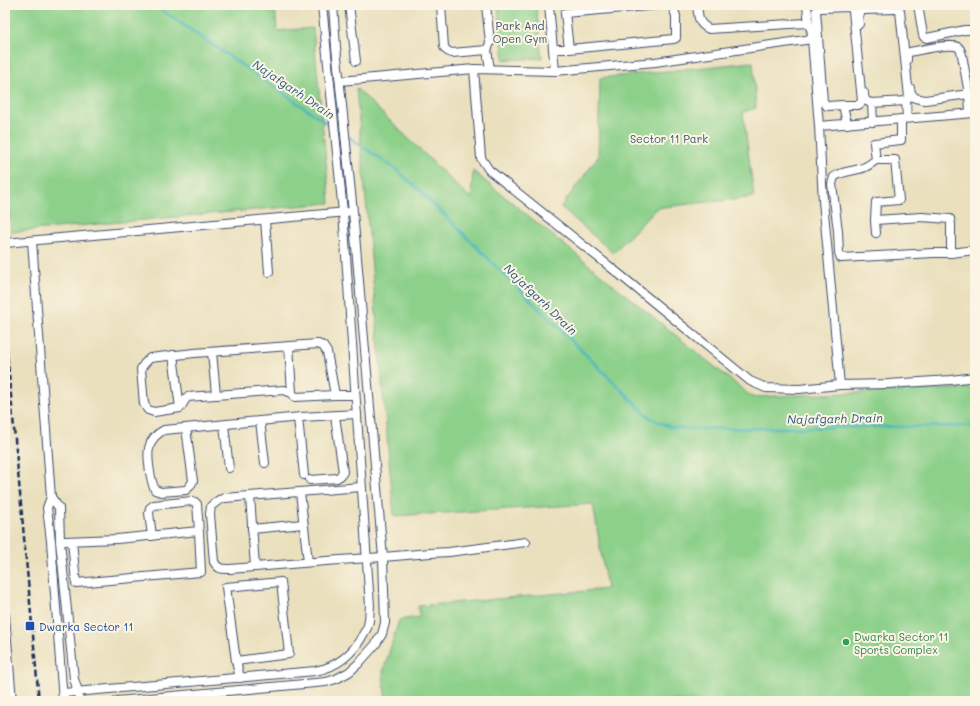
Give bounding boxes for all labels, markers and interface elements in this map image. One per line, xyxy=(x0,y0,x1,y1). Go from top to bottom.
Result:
park label: Park And Open Gym xyxy=(493,18,547,46)
water label: Najafgarh Drain xyxy=(250,56,338,123)
park label: Sector 11 Park xyxy=(630,131,708,146)
water label: Najafgarh Drain xyxy=(501,260,581,338)
water label: Najafgarh Drain xyxy=(787,409,883,427)
place label: Dwarka Sector 11 xyxy=(39,619,133,634)
marker: Dwarka Sector 11 xyxy=(24,620,36,632)
place label: Dwarka Sector 11 Sports Complex xyxy=(854,629,948,657)
marker: Dwarka Sector 11 Sports Complex xyxy=(841,637,851,647)

